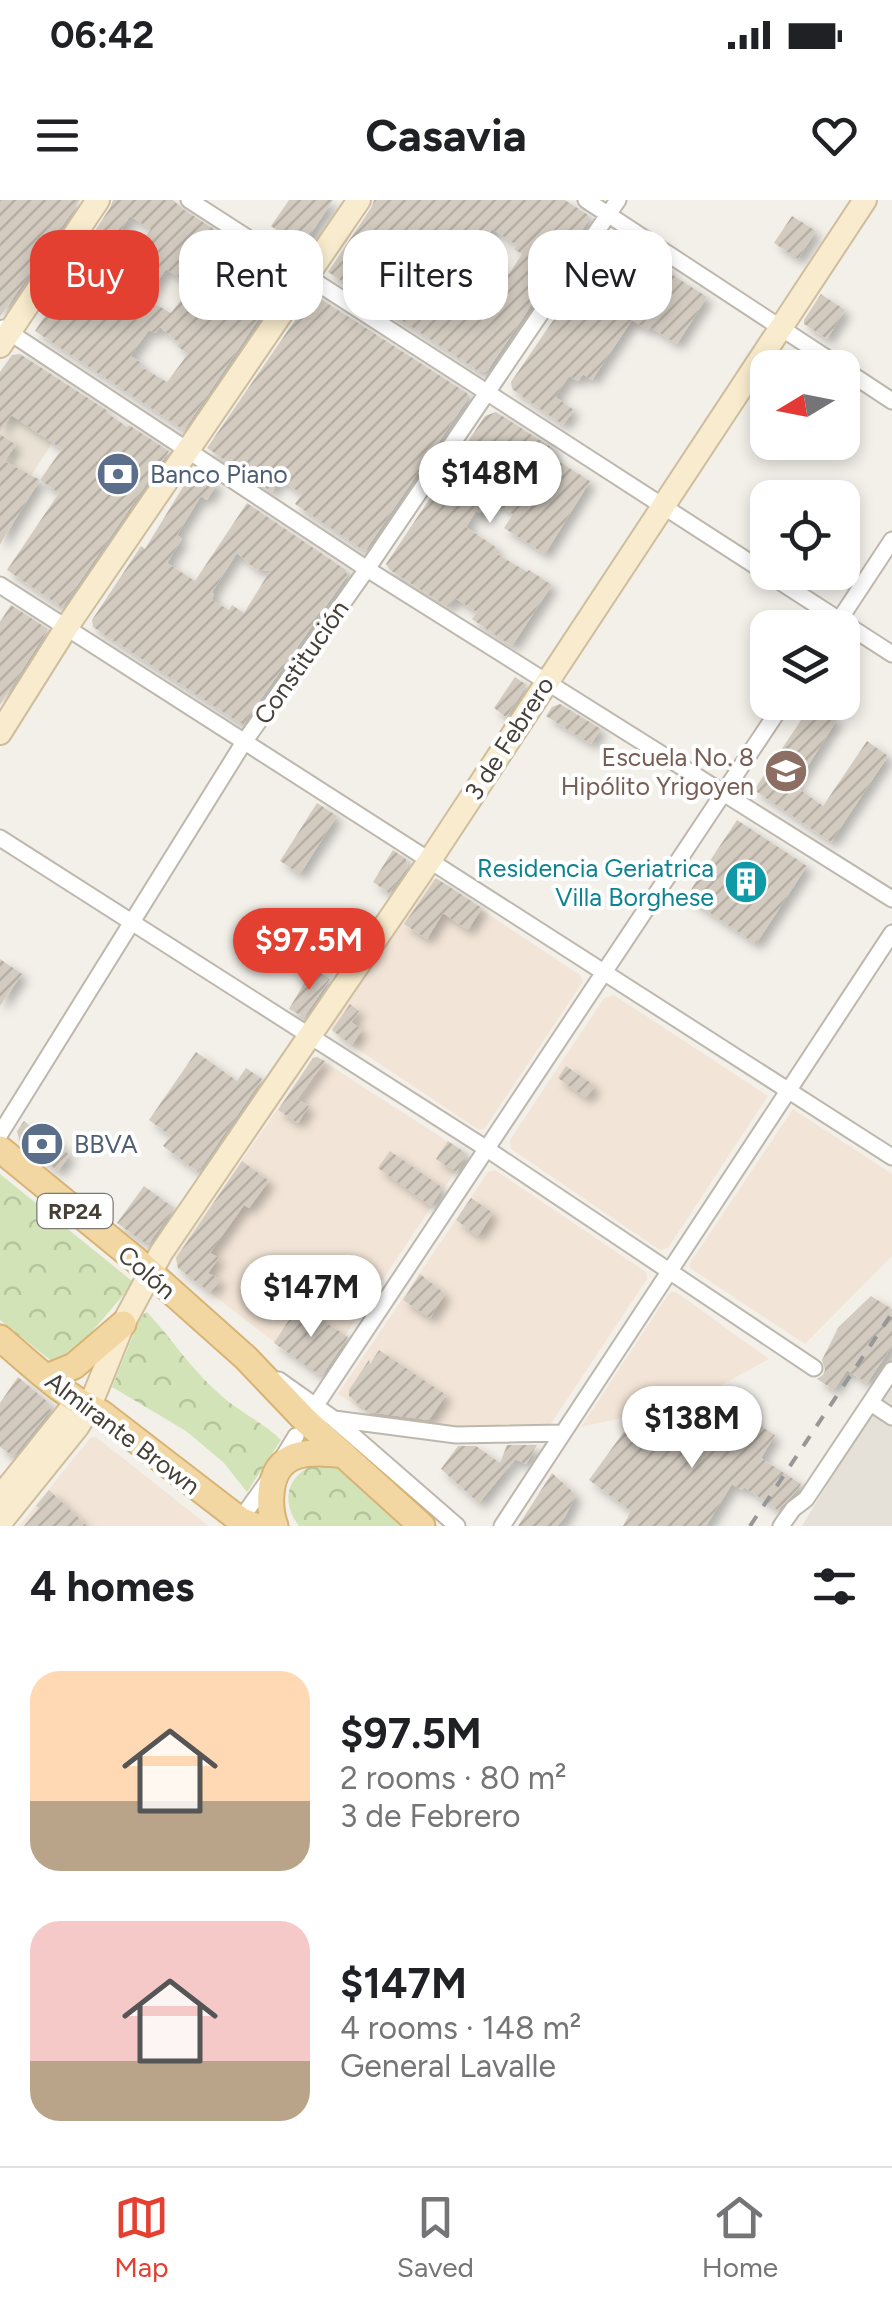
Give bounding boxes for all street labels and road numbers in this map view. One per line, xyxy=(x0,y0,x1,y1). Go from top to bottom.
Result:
street label: Constitución xyxy=(247,594,355,730)
street label: 3 de Febrero xyxy=(458,671,560,805)
road number: RP24 xyxy=(38,1194,112,1228)
street label: Colón xyxy=(112,1239,182,1305)
street label: Almirante Brown xyxy=(40,1365,206,1501)

